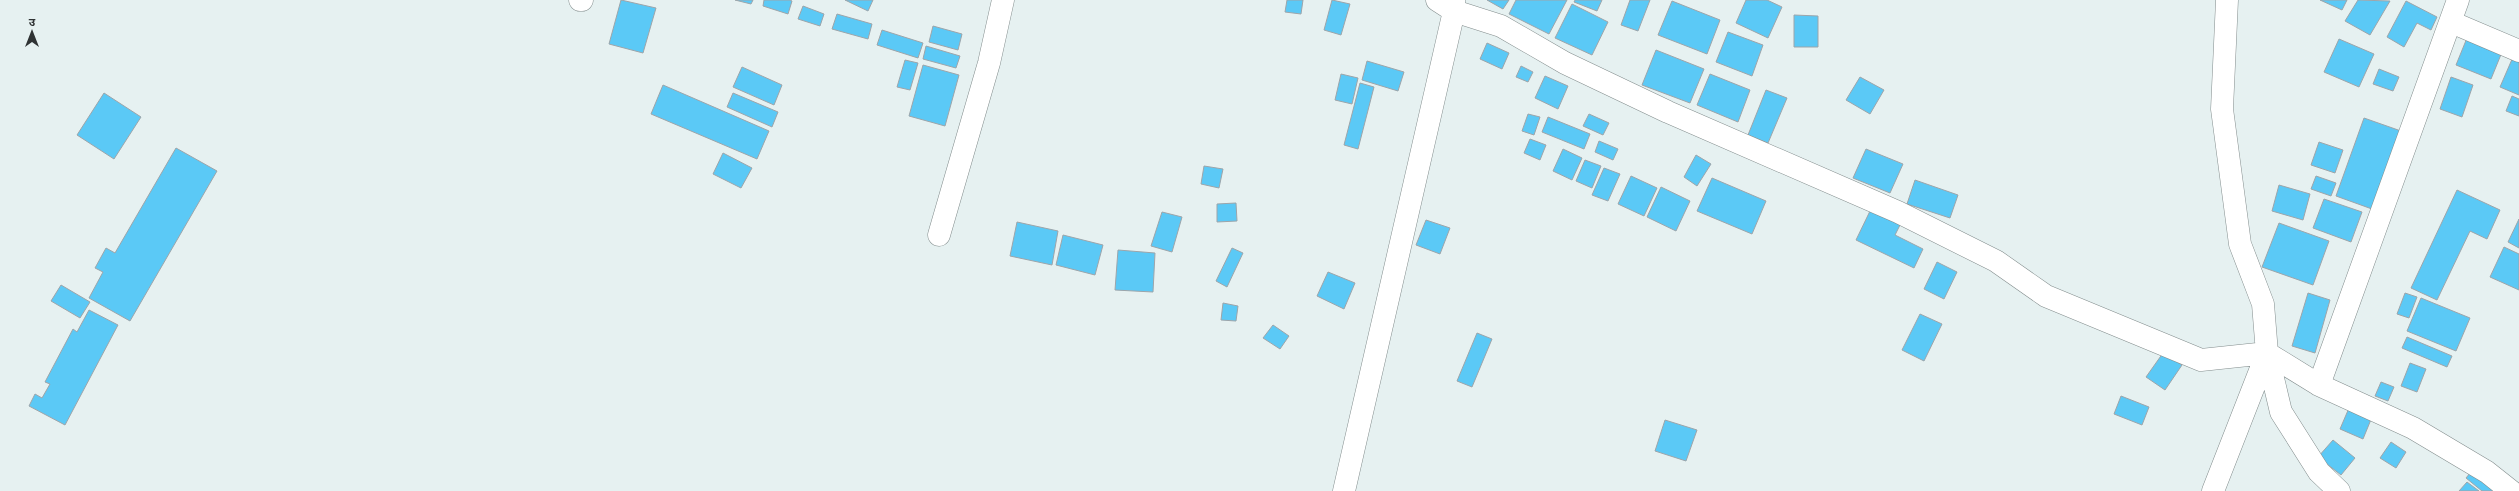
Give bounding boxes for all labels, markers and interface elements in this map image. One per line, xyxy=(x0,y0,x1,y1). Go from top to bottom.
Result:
north arrow xyxy=(12,12,52,52)
text: उ xyxy=(29,15,36,30)

